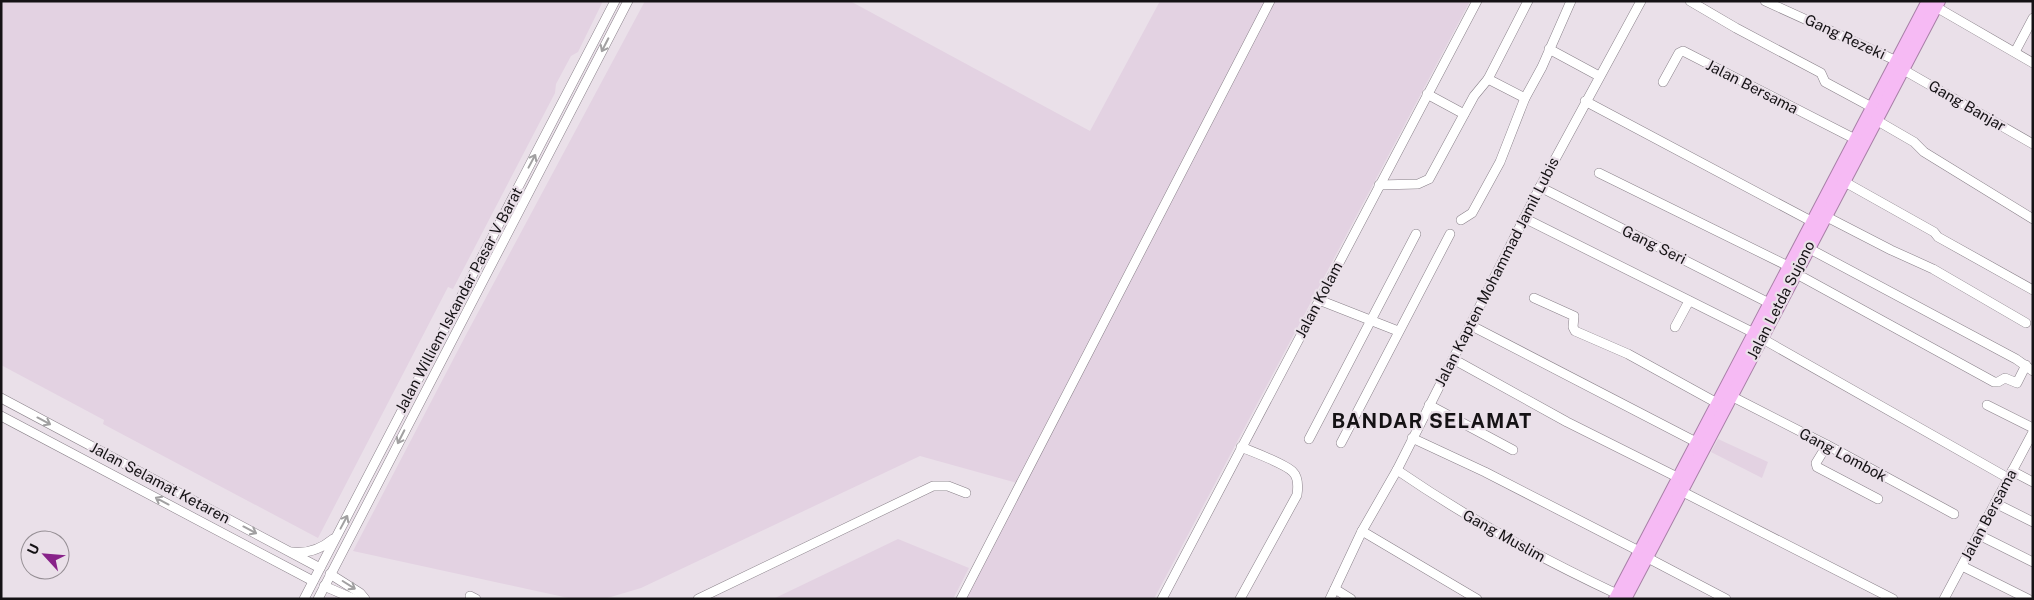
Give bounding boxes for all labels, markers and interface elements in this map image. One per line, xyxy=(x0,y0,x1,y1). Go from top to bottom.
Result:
street label: Gang Rezeki xyxy=(1802,10,1888,63)
one-way arrow xyxy=(600,37,610,52)
street label: Jalan Bersama xyxy=(1703,56,1801,117)
street label: Gang Banjar xyxy=(1926,77,2009,134)
one-way arrow xyxy=(527,153,537,168)
street label: Jalan Kapten Mohammad Jamil Lubis xyxy=(1431,154,1562,389)
street label: Jalan Williem Iskandar Pasar V Barat xyxy=(392,184,525,415)
street label: Gang Seri xyxy=(1619,222,1689,267)
street label: Jalan Letda Sujono xyxy=(1743,238,1818,362)
street label: Jalan Kolam xyxy=(1292,259,1346,340)
district label: BANDAR SELAMAT xyxy=(1332,409,1532,433)
one-way arrow xyxy=(37,416,52,426)
street label: Gang Lombok xyxy=(1797,424,1890,485)
one-way arrow xyxy=(396,429,405,444)
street label: Jalan Selamat Ketaren xyxy=(87,438,233,527)
street label: Jalan Bersama xyxy=(1957,466,2020,563)
one-way arrow xyxy=(154,496,169,506)
street label: Gang Muslim xyxy=(1460,506,1548,565)
one-way arrow xyxy=(340,515,349,530)
one-way arrow xyxy=(242,526,256,536)
north arrow xyxy=(20,530,70,580)
text: U xyxy=(24,541,43,557)
one-way arrow xyxy=(341,580,355,590)

